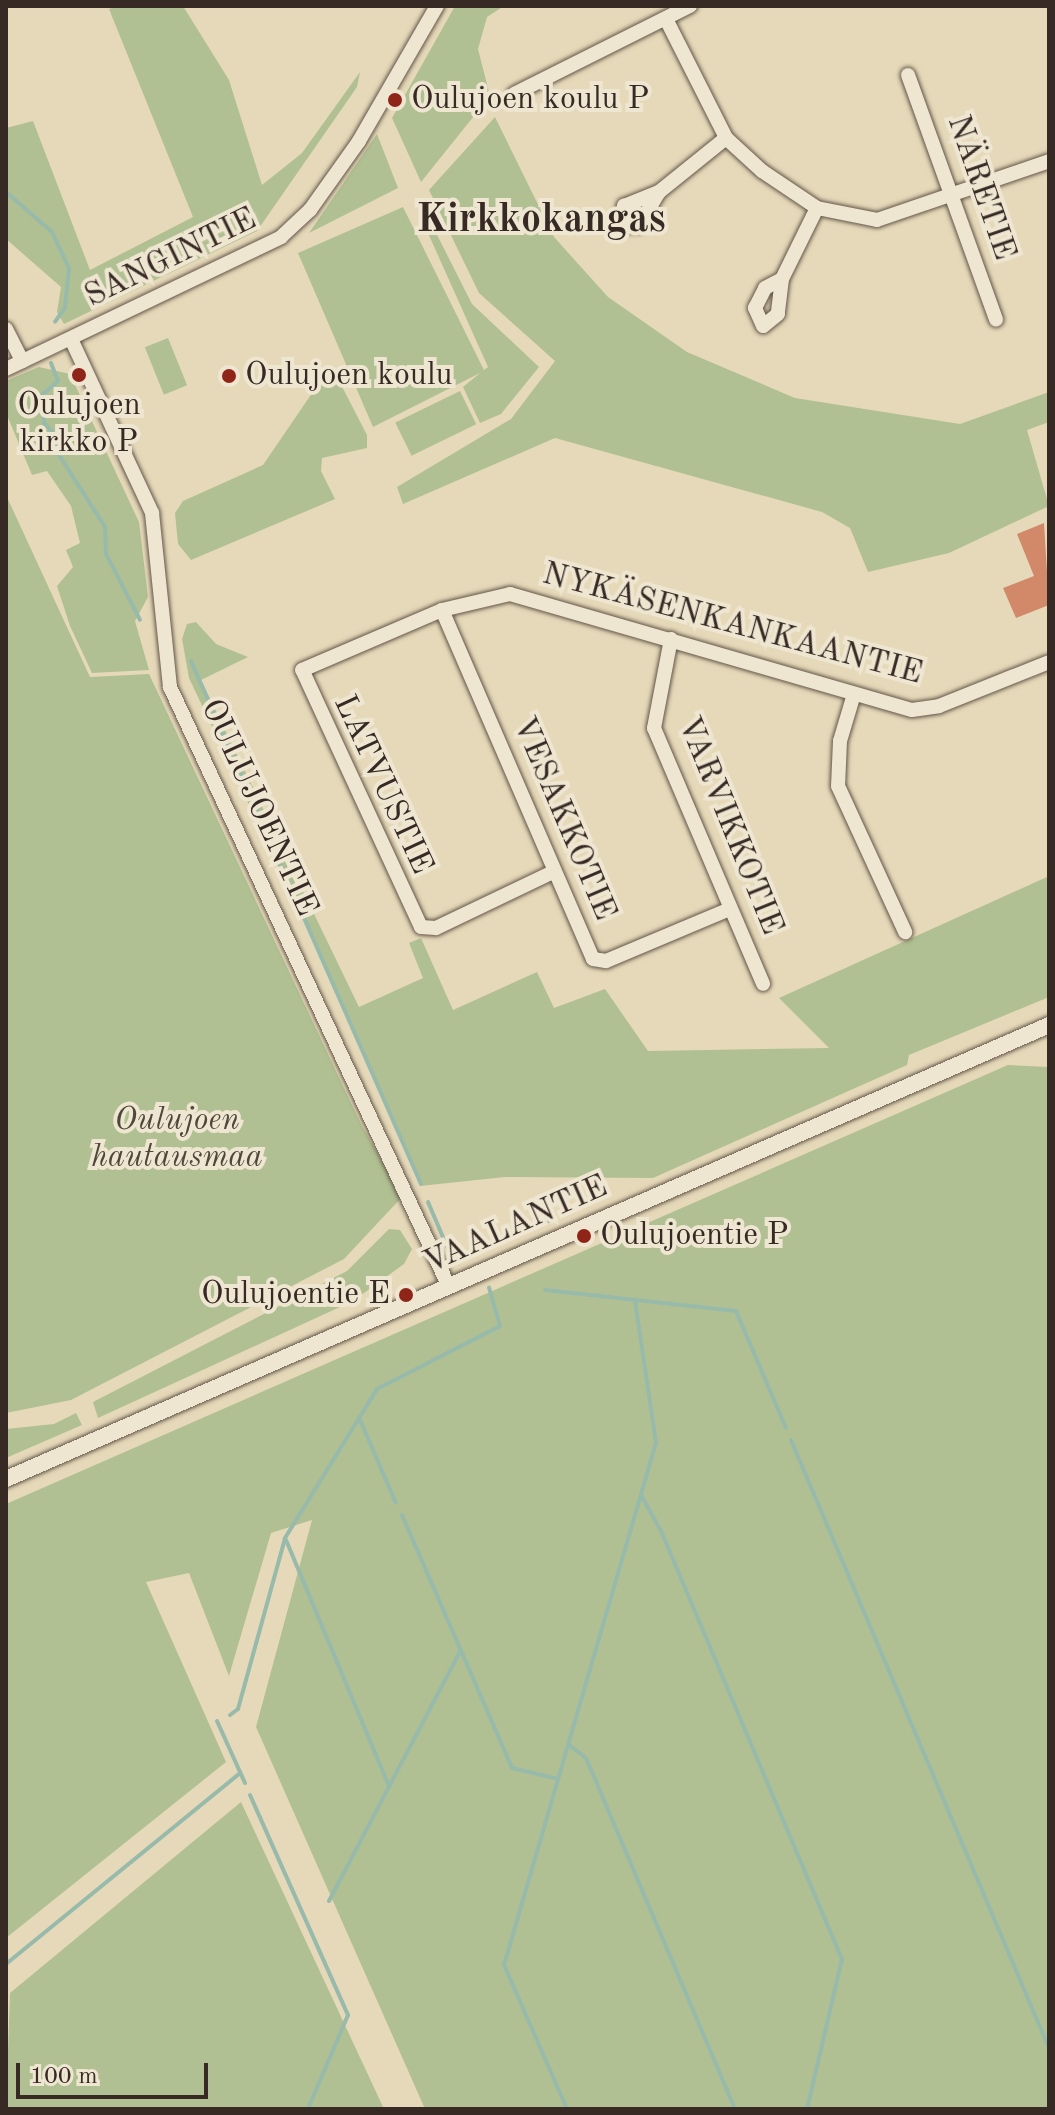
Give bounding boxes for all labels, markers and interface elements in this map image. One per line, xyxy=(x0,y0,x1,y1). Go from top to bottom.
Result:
place label: Oulujoen koulu P xyxy=(411,81,649,119)
marker: Oulujoen koulu P xyxy=(386,91,404,109)
street label: NÄRETIE xyxy=(937,111,1023,265)
district label: Kirkkokangas xyxy=(416,197,666,245)
street label: SANGINTIE xyxy=(79,201,263,317)
place label: Oulujoen koulu xyxy=(245,357,453,395)
marker: Oulujoen kirkko P xyxy=(70,366,88,384)
marker: Oulujoen koulu xyxy=(220,367,238,385)
place label: Oulujoen kirkko P xyxy=(17,388,141,463)
street label: NYKÄSENKANKAANTIE xyxy=(538,556,926,694)
street label: LATVUSTIE xyxy=(324,689,440,881)
street label: OULUJOENTIE xyxy=(191,693,325,923)
street label: VESAKKOTIE xyxy=(503,711,623,927)
street label: VARVIKKOTIE xyxy=(668,711,790,941)
park label: Oulujoen hautausmaa xyxy=(91,1103,263,1178)
street label: VAALANTIE xyxy=(418,1168,614,1284)
place label: Oulujoentie P xyxy=(600,1217,789,1255)
marker: Oulujoentie P xyxy=(575,1227,593,1245)
place label: Oulujoentie E xyxy=(201,1276,390,1314)
marker: Oulujoentie E xyxy=(397,1286,415,1304)
scale bar xyxy=(20,2047,212,2097)
text: 100 m xyxy=(30,2065,98,2089)

